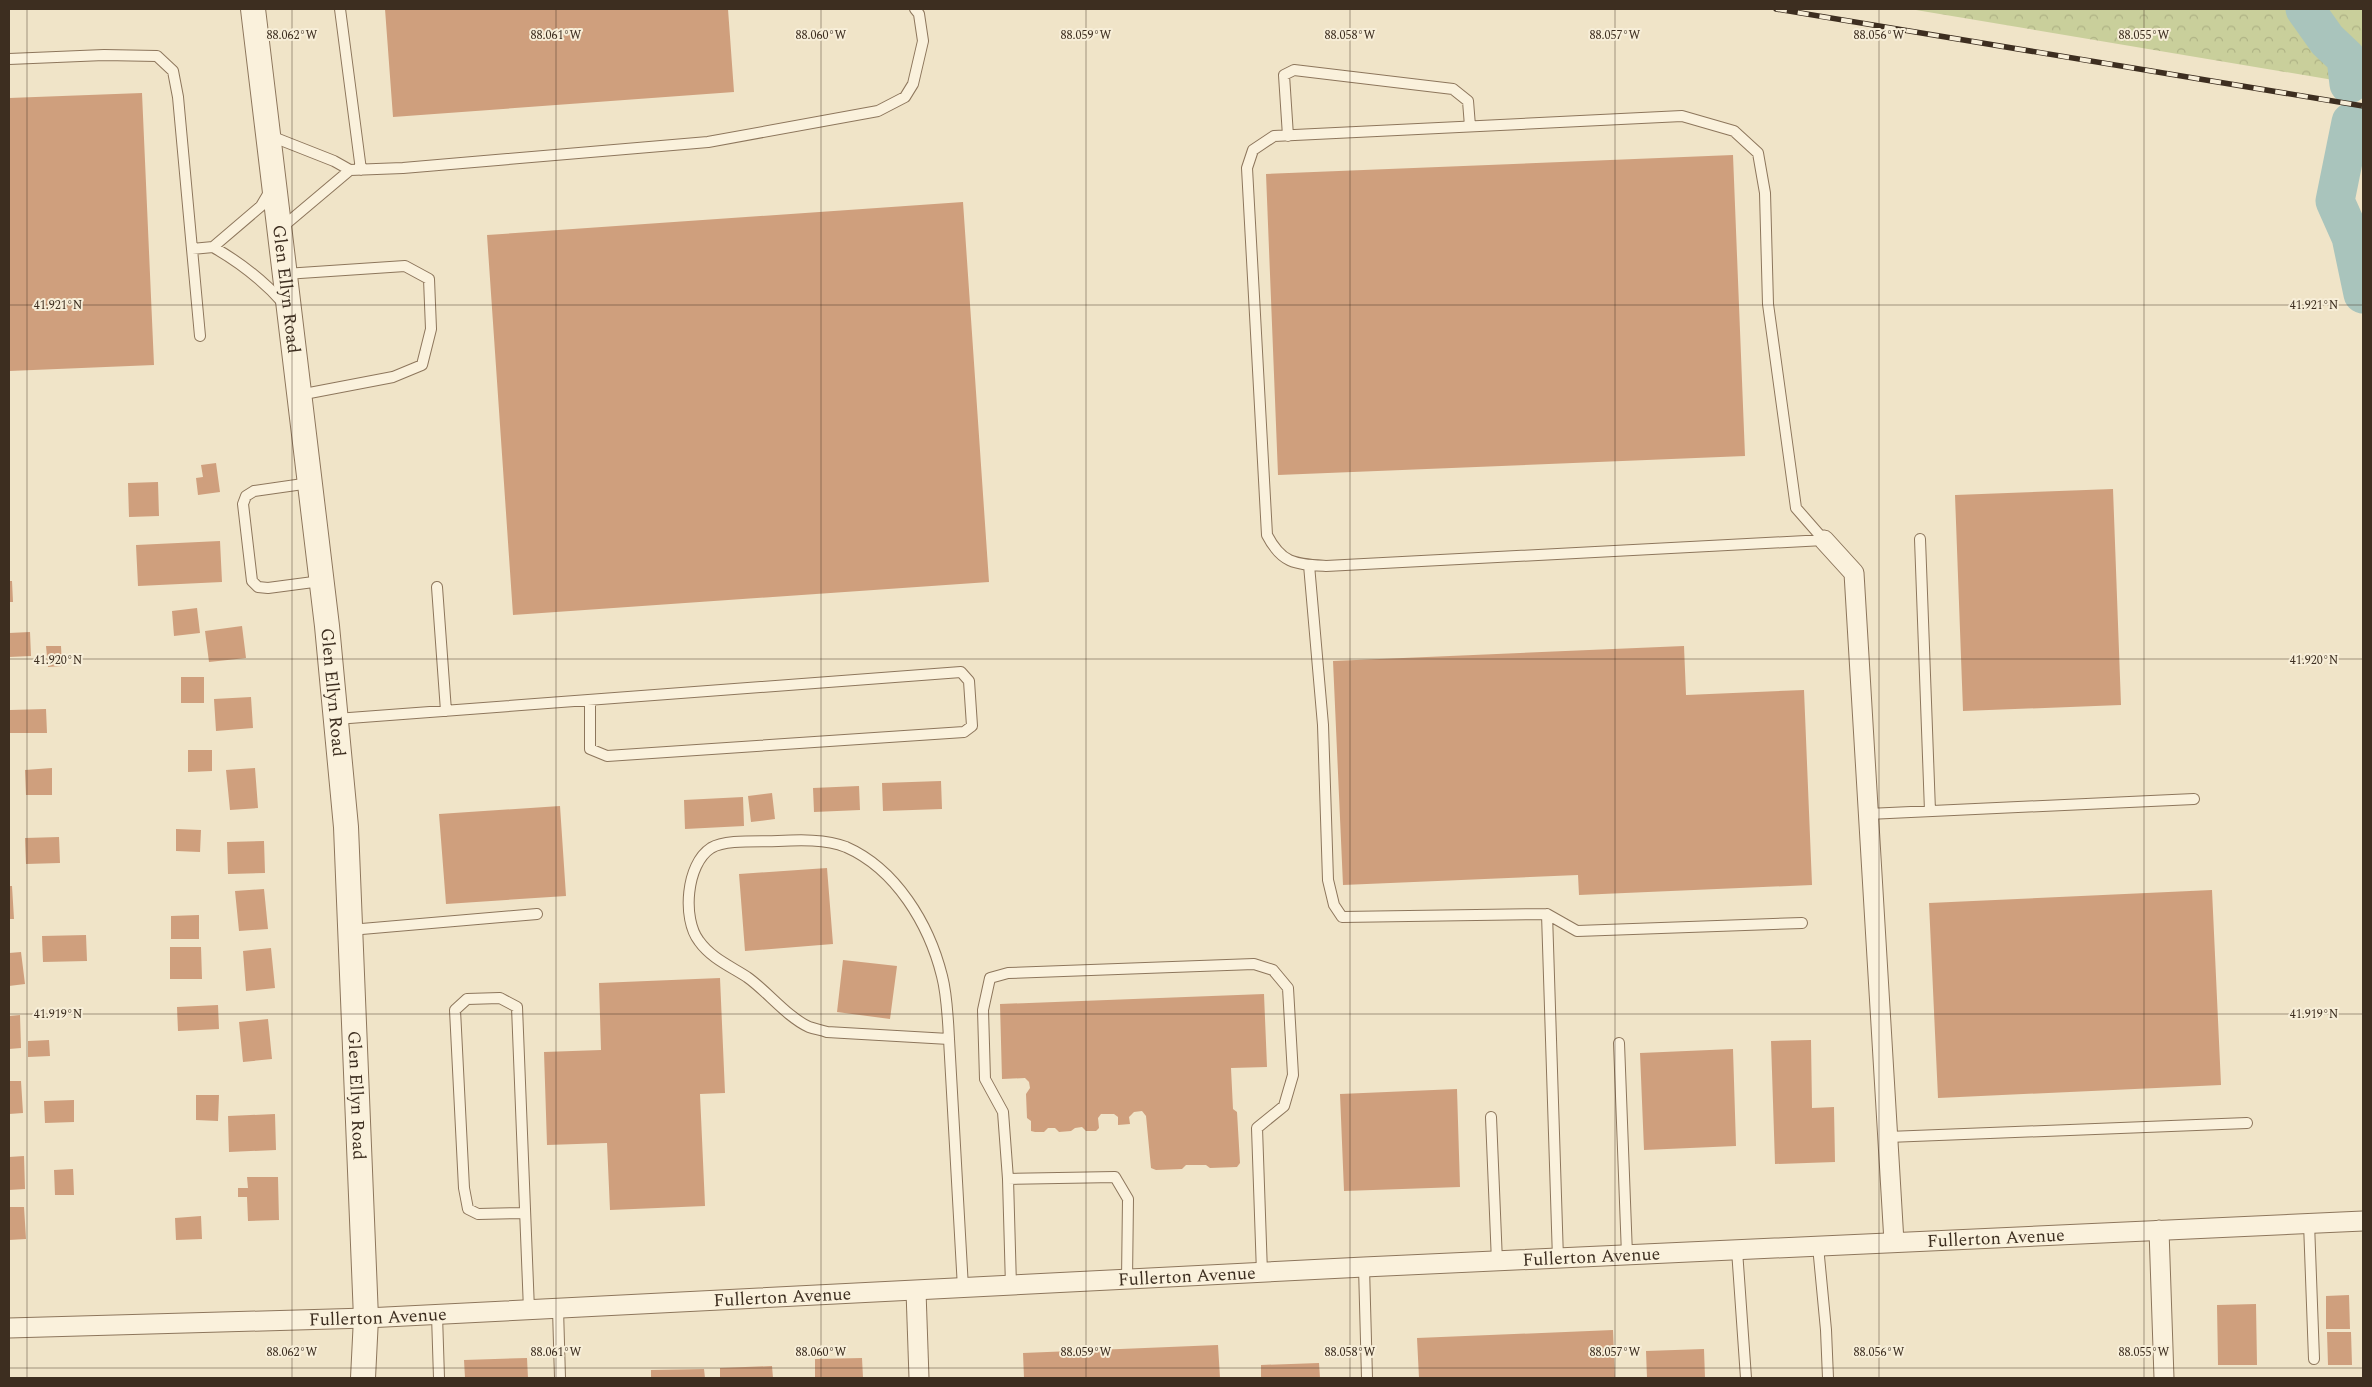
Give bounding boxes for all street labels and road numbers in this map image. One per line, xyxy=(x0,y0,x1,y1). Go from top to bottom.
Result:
street label: Glen Ellyn Road xyxy=(265,223,308,355)
street label: Glen Ellyn Road xyxy=(314,627,353,758)
street label: Glen Ellyn Road xyxy=(341,1030,373,1161)
street label: Fullerton Avenue xyxy=(1926,1221,2065,1255)
street label: Fullerton Avenue xyxy=(1522,1240,1661,1273)
street label: Fullerton Avenue xyxy=(1117,1259,1256,1293)
street label: Fullerton Avenue xyxy=(713,1280,852,1314)
street label: Fullerton Avenue xyxy=(309,1300,447,1333)

